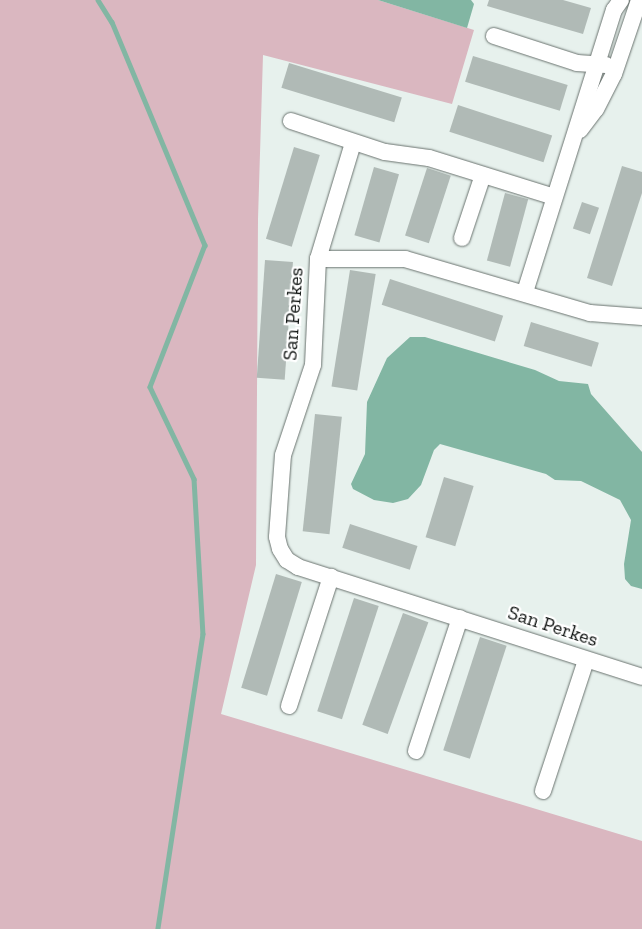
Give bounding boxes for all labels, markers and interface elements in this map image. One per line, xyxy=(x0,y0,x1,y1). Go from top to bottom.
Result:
street label: San Perkes xyxy=(278,267,308,361)
street label: San Perkes xyxy=(505,600,601,652)

